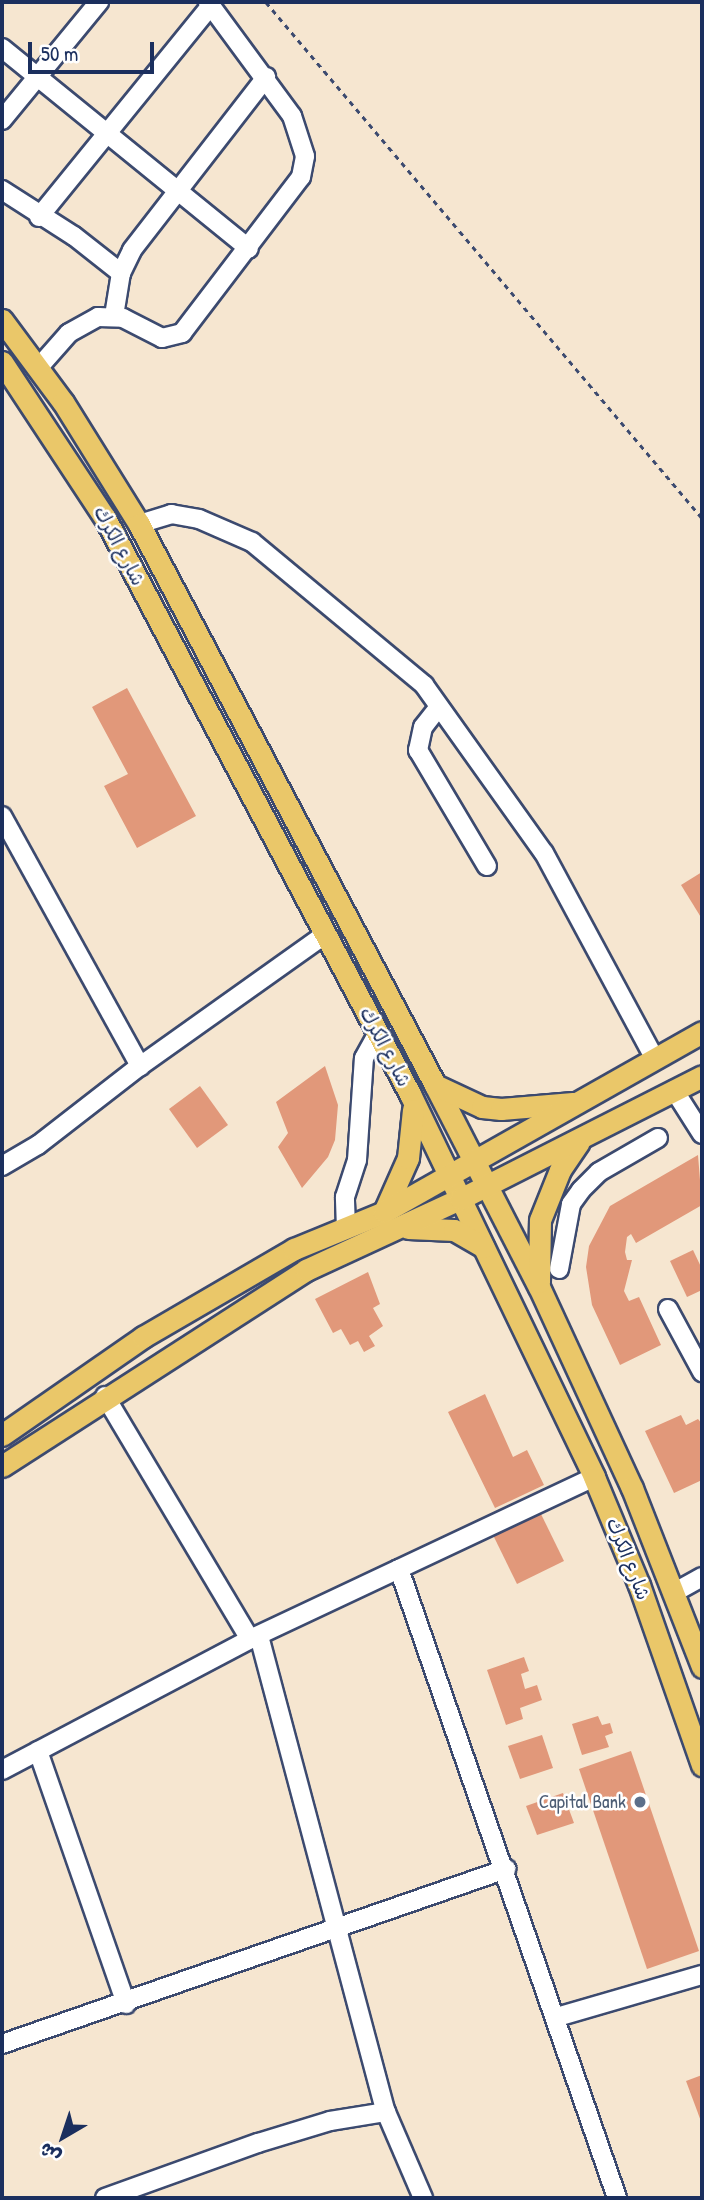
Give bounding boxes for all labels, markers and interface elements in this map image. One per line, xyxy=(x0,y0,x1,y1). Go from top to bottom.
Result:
scale bar xyxy=(32,28,158,72)
text: 50 m xyxy=(41,39,78,68)
street label: شارع الكرك xyxy=(89,502,149,590)
street label: شارع الكرك xyxy=(355,1003,415,1091)
street label: شارع الكرك xyxy=(601,1515,655,1603)
place label: Capital Bank xyxy=(539,1791,626,1813)
marker: Capital Bank xyxy=(632,1794,648,1810)
north arrow xyxy=(28,2102,98,2172)
text: ش xyxy=(33,2137,66,2170)

